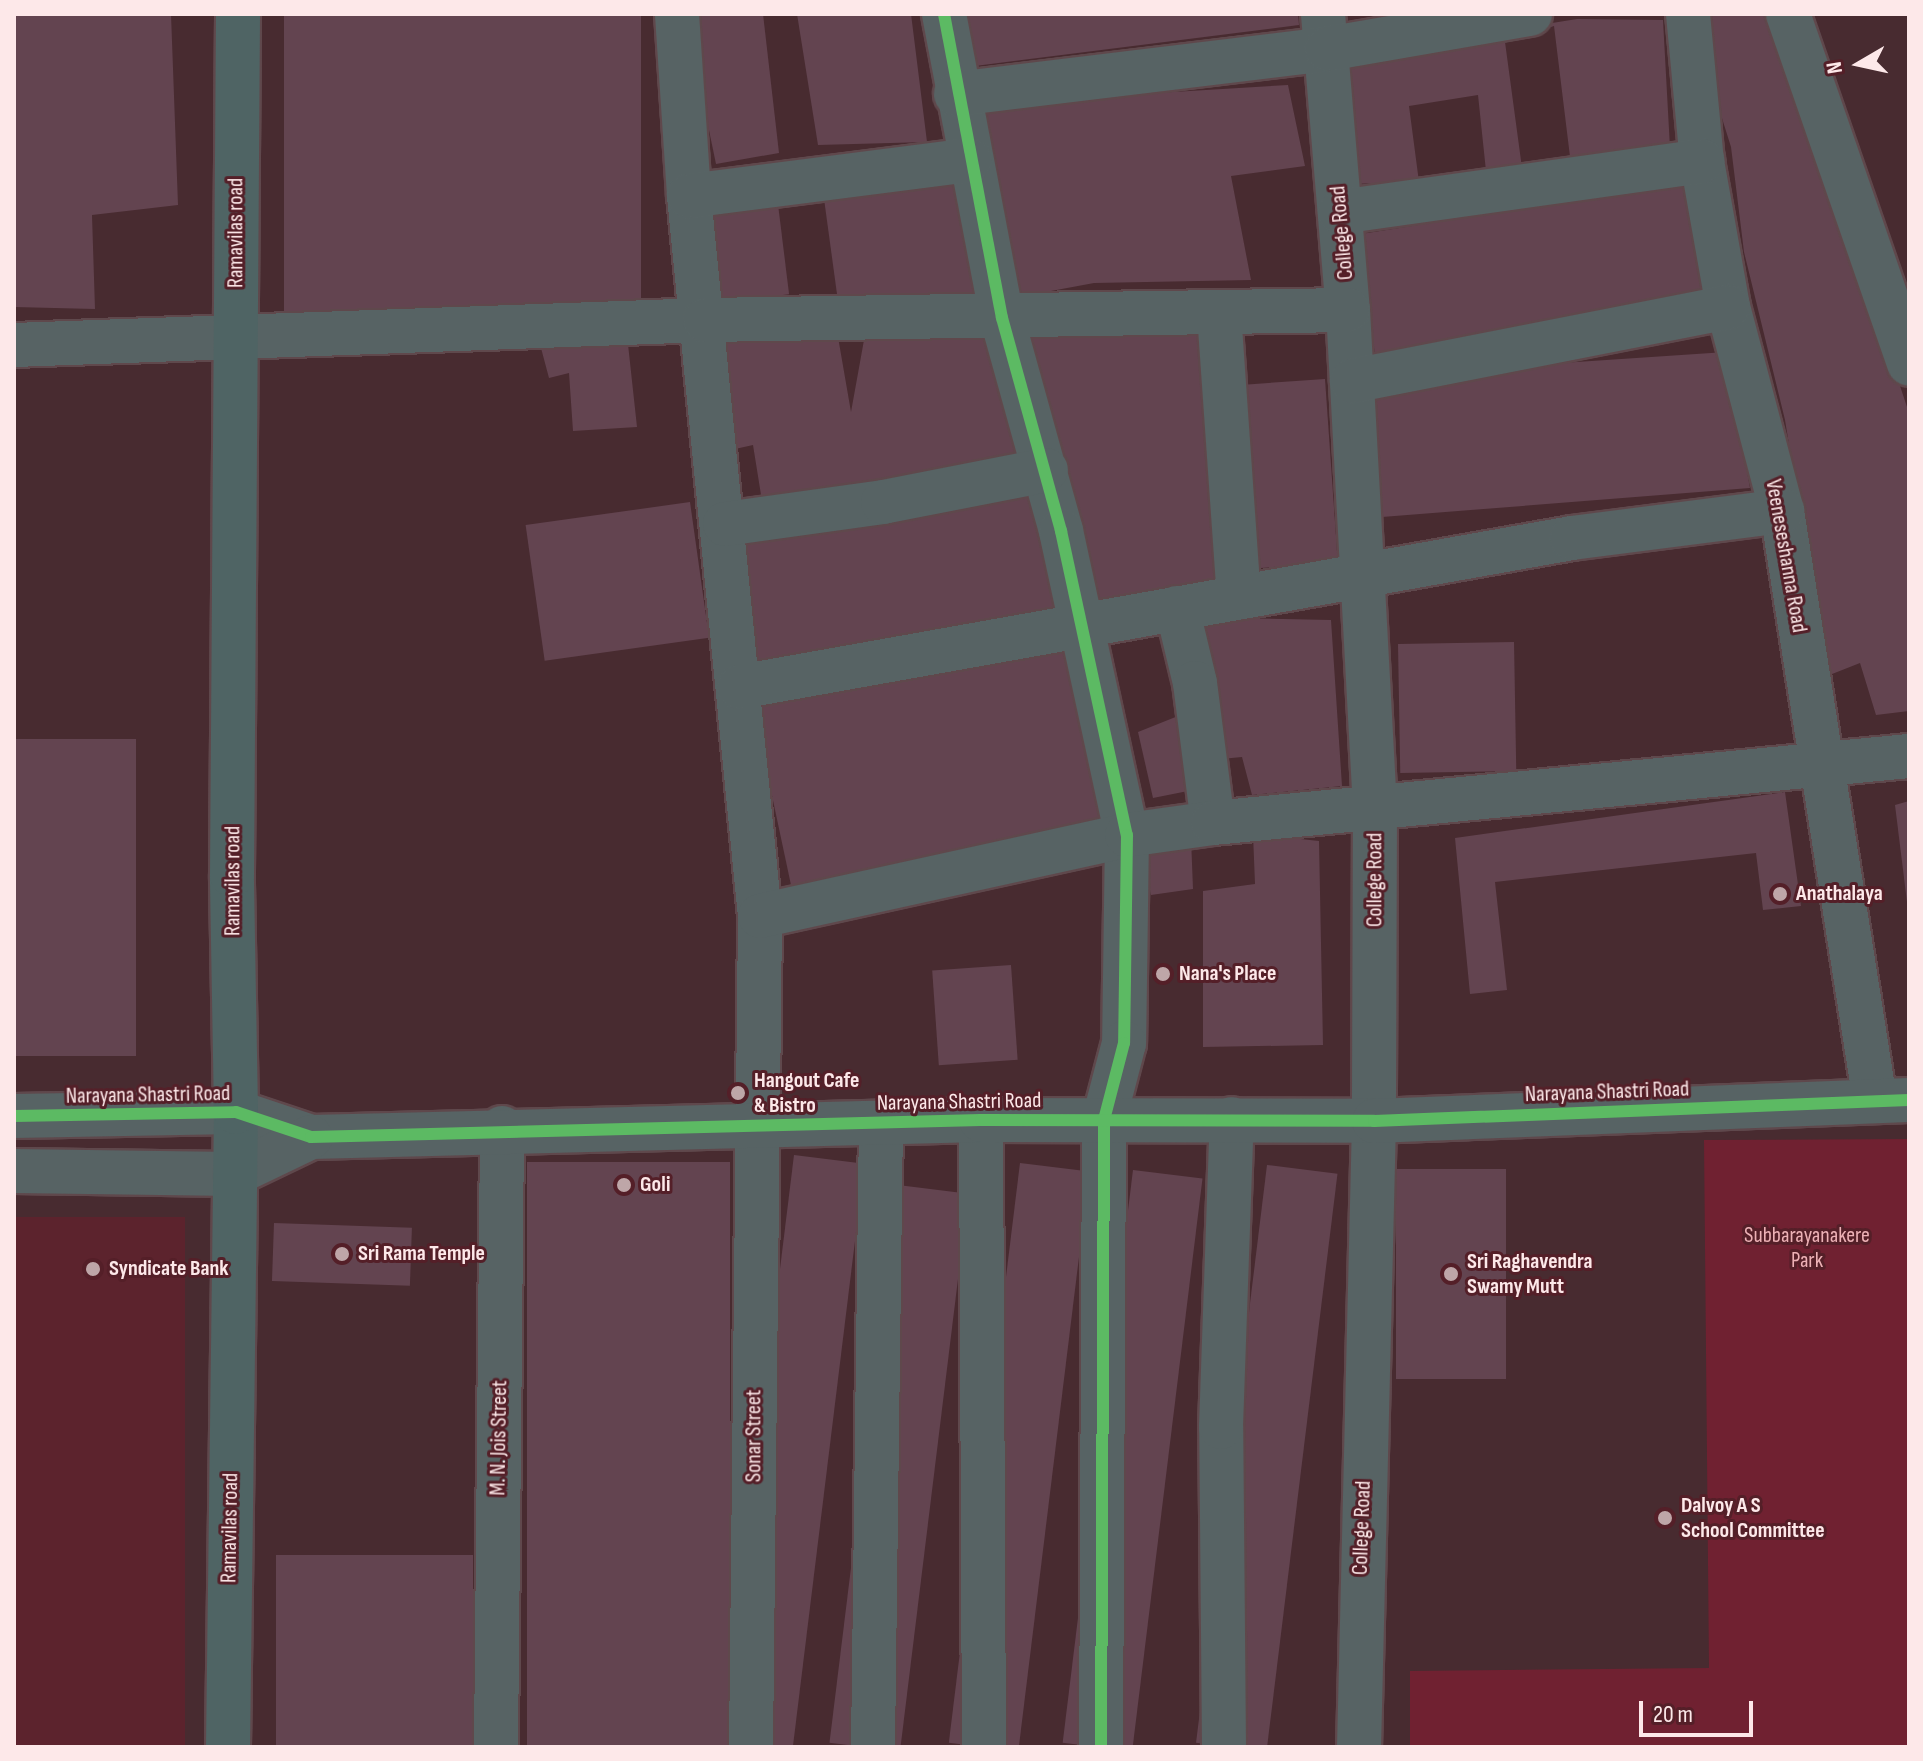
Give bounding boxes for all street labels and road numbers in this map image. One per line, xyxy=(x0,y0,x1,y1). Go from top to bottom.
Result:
street label: Ramavilas road xyxy=(223,178,249,288)
street label: College Road xyxy=(1325,185,1359,281)
street label: Veeneseshanna Road xyxy=(1760,477,1812,635)
street label: Ramavilas road xyxy=(220,826,246,936)
street label: College Road xyxy=(1362,833,1388,927)
street label: Narayana Shastri Road xyxy=(1524,1076,1690,1108)
street label: Narayana Shastri Road xyxy=(66,1080,230,1110)
street label: Narayana Shastri Road xyxy=(877,1087,1041,1117)
street label: M. N. Jois Street xyxy=(485,1380,513,1496)
street label: Sonar Street xyxy=(741,1390,767,1482)
street label: Ramavilas road xyxy=(216,1473,244,1583)
street label: College Road xyxy=(1347,1480,1377,1576)

